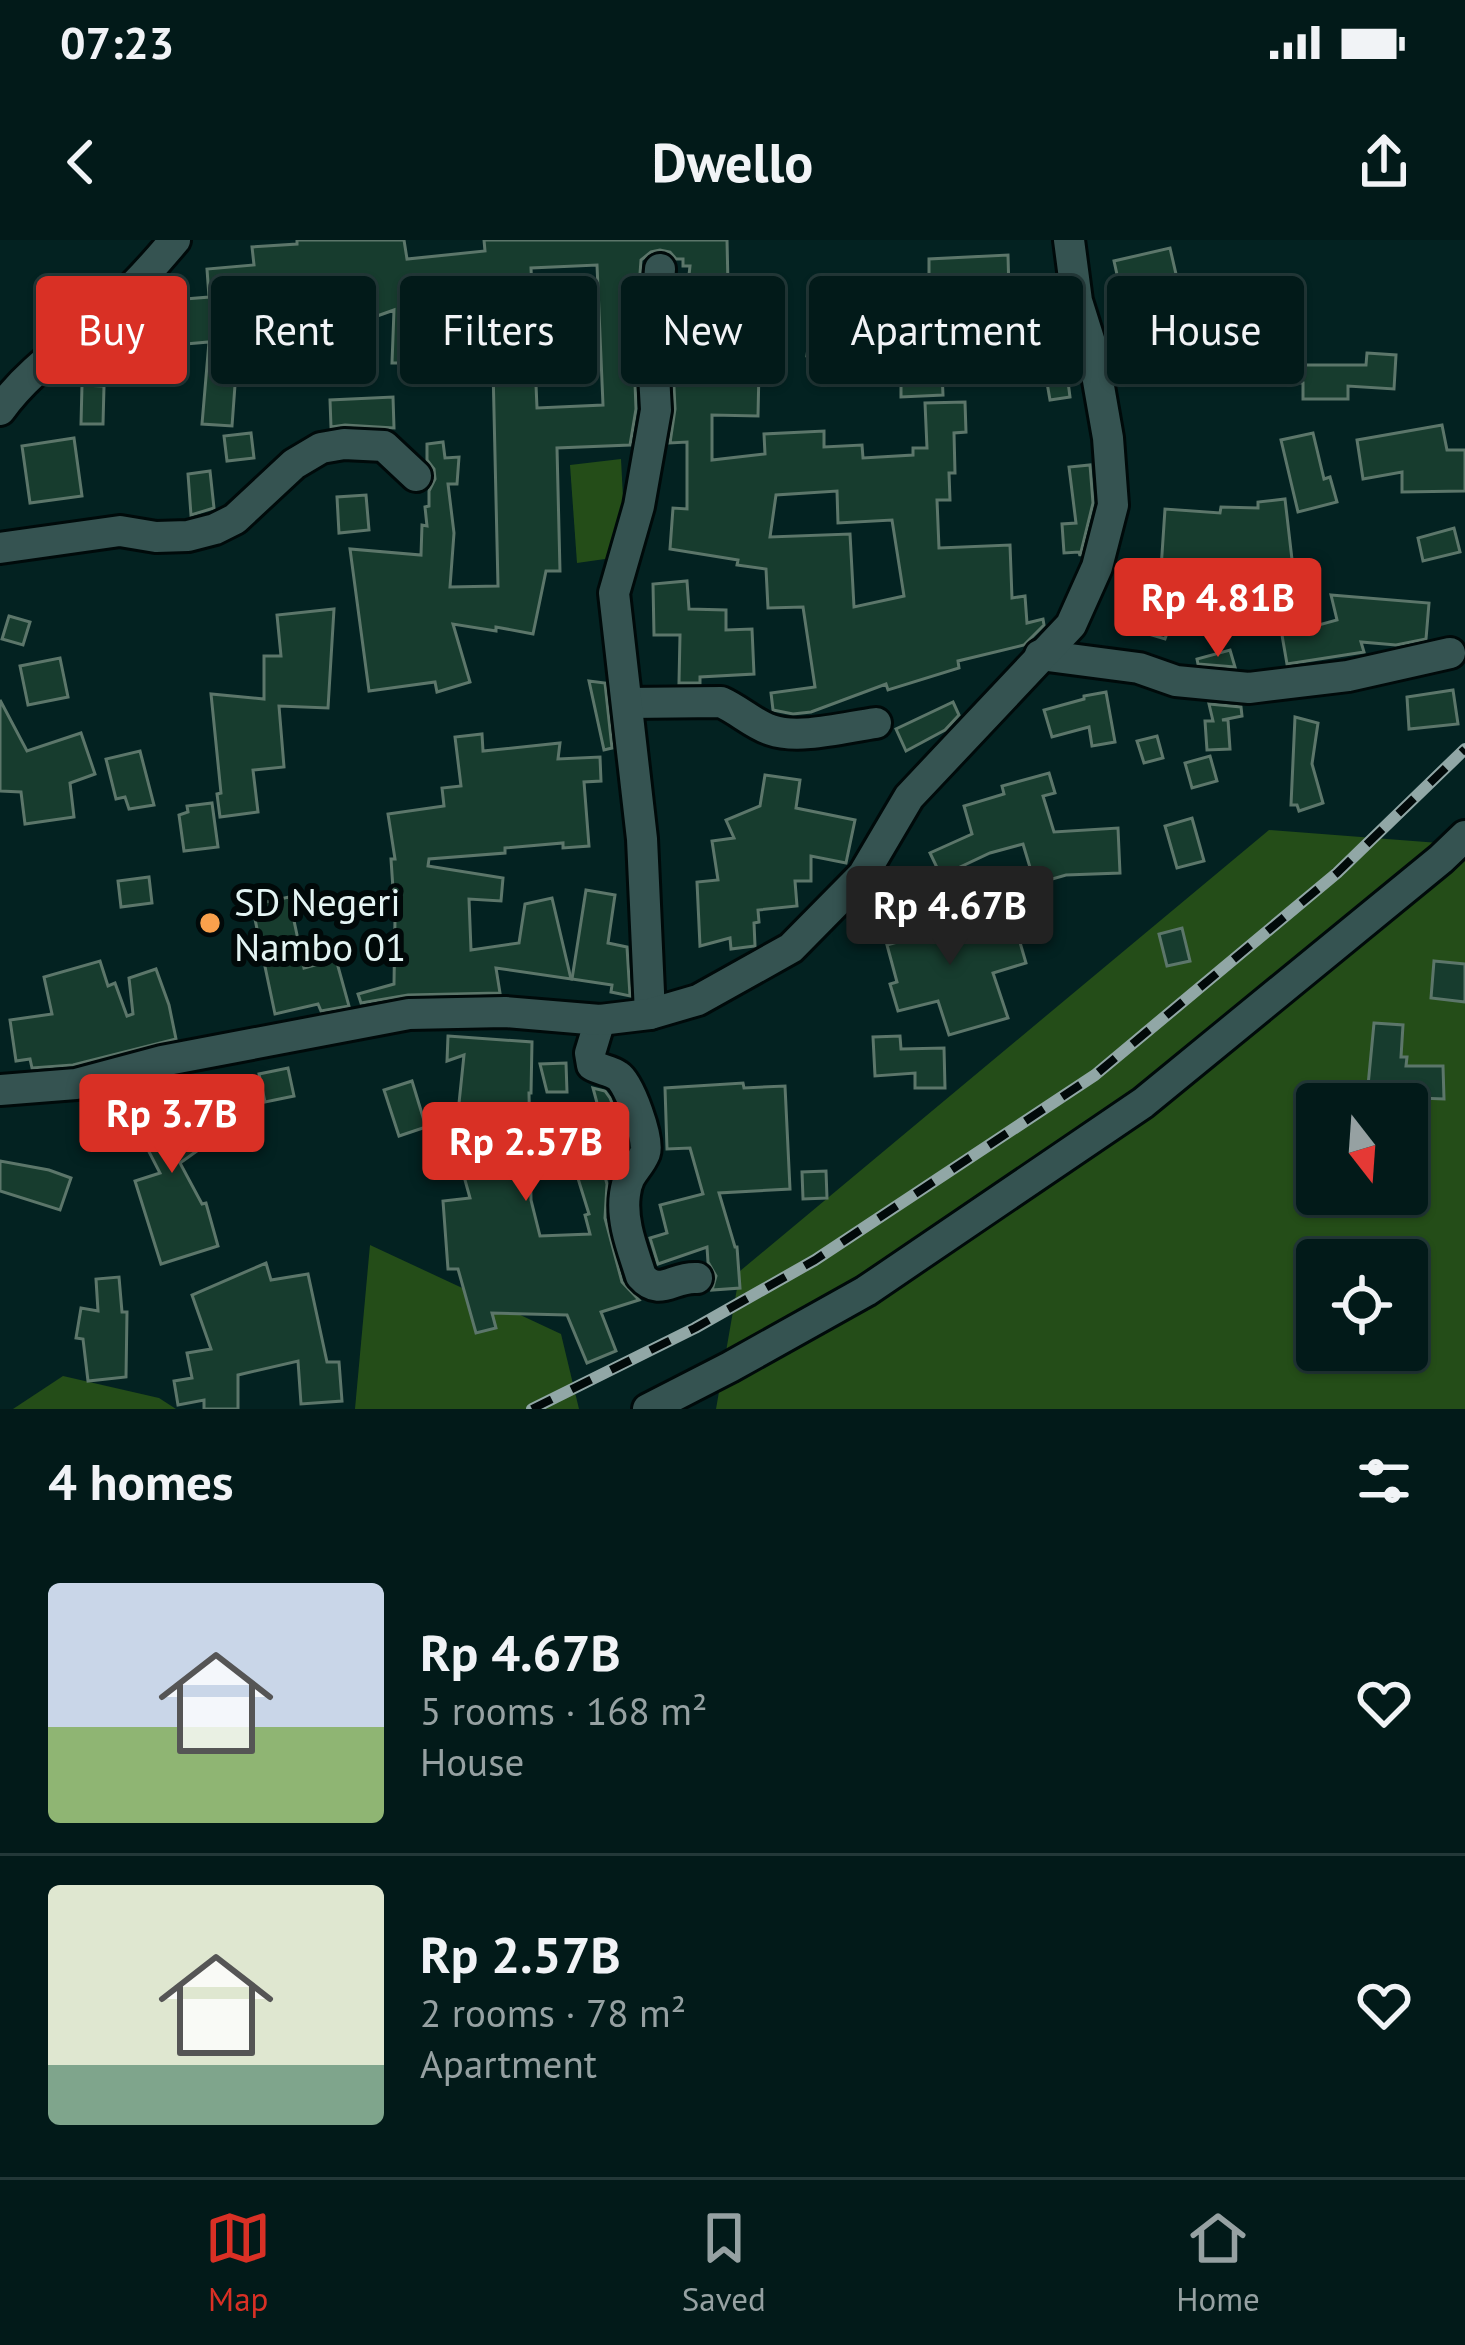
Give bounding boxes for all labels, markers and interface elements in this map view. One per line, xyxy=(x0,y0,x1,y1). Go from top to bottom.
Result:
text: 07:23 xyxy=(60,13,174,71)
text: Dwello xyxy=(652,127,813,197)
icon: back xyxy=(48,129,114,195)
icon: share xyxy=(1351,129,1417,195)
chip: Buy xyxy=(36,276,187,384)
chip: Rent xyxy=(211,276,376,384)
chip: Filters xyxy=(400,276,597,384)
chip: New xyxy=(621,276,785,384)
chip: Apartment xyxy=(809,276,1083,384)
chip: House xyxy=(1107,276,1304,384)
pin: Rp 4.81B xyxy=(1094,558,1342,660)
text: Rp 4.81B xyxy=(1141,571,1295,622)
pin: Rp 4.67B xyxy=(826,866,1074,968)
place label: SD Negeri Nambo 01 xyxy=(234,876,406,972)
text: Rp 4.67B xyxy=(873,879,1027,930)
marker: SD Negeri Nambo 01 xyxy=(197,910,223,936)
pin: Rp 3.7B xyxy=(61,1074,283,1176)
north arrow xyxy=(1296,1083,1428,1215)
map controls xyxy=(1296,1083,1428,1371)
text: Rp 3.7B xyxy=(106,1087,238,1138)
pin: Rp 2.57B xyxy=(402,1102,650,1204)
text: Rp 2.57B xyxy=(449,1115,603,1166)
button: locate xyxy=(1296,1239,1428,1371)
text: 4 homes xyxy=(48,1448,234,1514)
icon: filters xyxy=(1351,1448,1417,1514)
text: Rp 4.67B xyxy=(420,1619,621,1685)
icon: home xyxy=(144,1631,288,1775)
icon: heart xyxy=(1351,1670,1417,1736)
text: 5 rooms · 168 m² xyxy=(420,1685,707,1736)
text: House xyxy=(420,1736,524,1787)
text: Rp 2.57B xyxy=(420,1921,621,1987)
icon: home xyxy=(144,1933,288,2077)
icon: heart xyxy=(1351,1972,1417,2038)
text: 2 rooms · 78 m² xyxy=(420,1987,686,2038)
text: Apartment xyxy=(420,2038,597,2089)
tab: Map xyxy=(205,2205,271,2320)
tab: Saved xyxy=(682,2205,766,2320)
tab: Home xyxy=(1176,2205,1260,2320)

